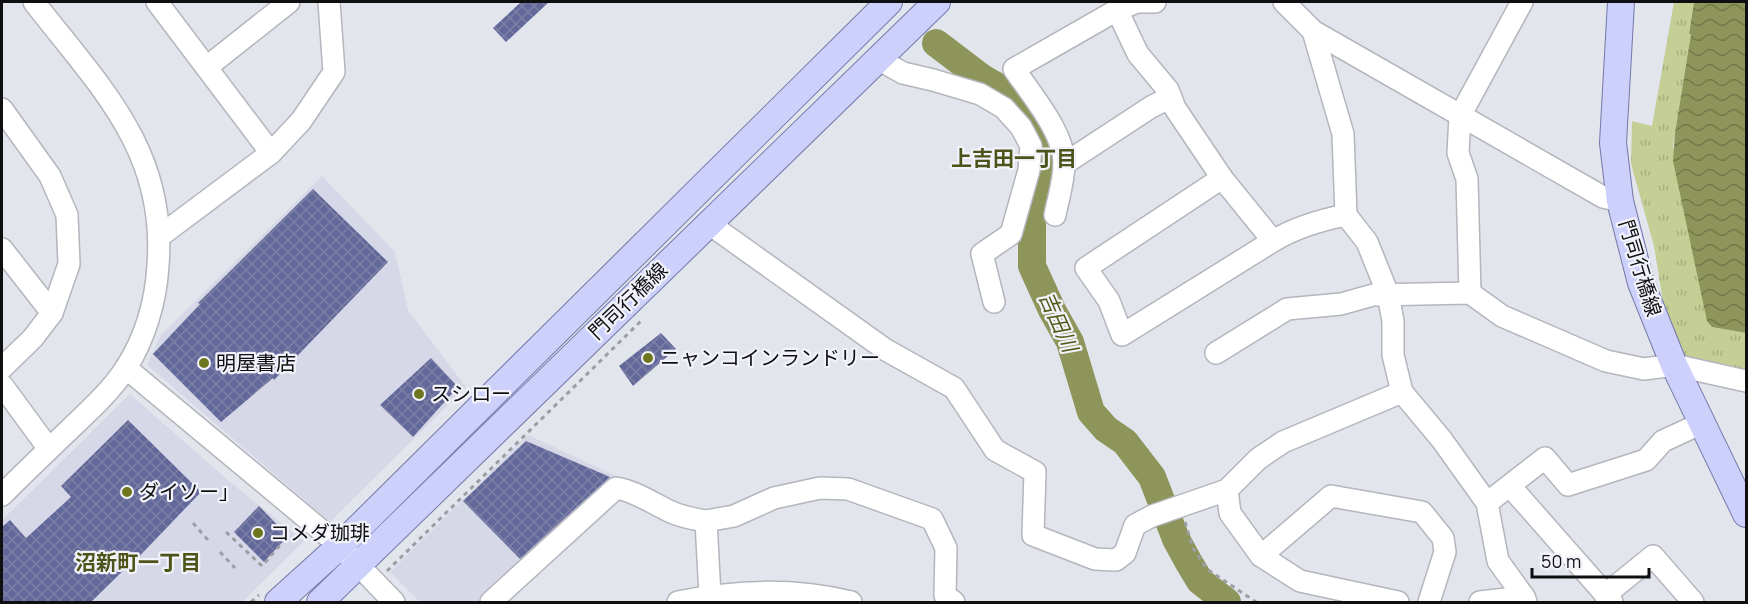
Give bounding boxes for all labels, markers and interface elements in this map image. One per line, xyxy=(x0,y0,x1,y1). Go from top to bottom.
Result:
district label: 上吉田一丁目 xyxy=(951,144,1077,172)
street label: 門司行橋線 xyxy=(1613,216,1668,320)
street label: 門司行橋線 xyxy=(582,256,673,345)
water label: 吉田川 xyxy=(1033,287,1085,358)
place label: ニャンコインランドリー xyxy=(660,344,880,371)
place label: 明屋書店 xyxy=(216,349,296,376)
marker: ニャンコインランドリー xyxy=(641,351,655,365)
marker: 明屋書店 xyxy=(197,356,211,370)
place label: スシロー xyxy=(431,380,511,407)
marker: スシロー xyxy=(412,387,426,401)
place label: ダイソー」 xyxy=(139,478,239,505)
marker: ダイソー」 xyxy=(120,485,134,499)
place label: コメダ珈琲 xyxy=(270,519,370,546)
marker: コメダ珈琲 xyxy=(251,526,265,540)
scale bar xyxy=(1532,541,1649,579)
district label: 沼新町一丁目 xyxy=(75,548,201,576)
text: 50 m xyxy=(1541,549,1581,573)

